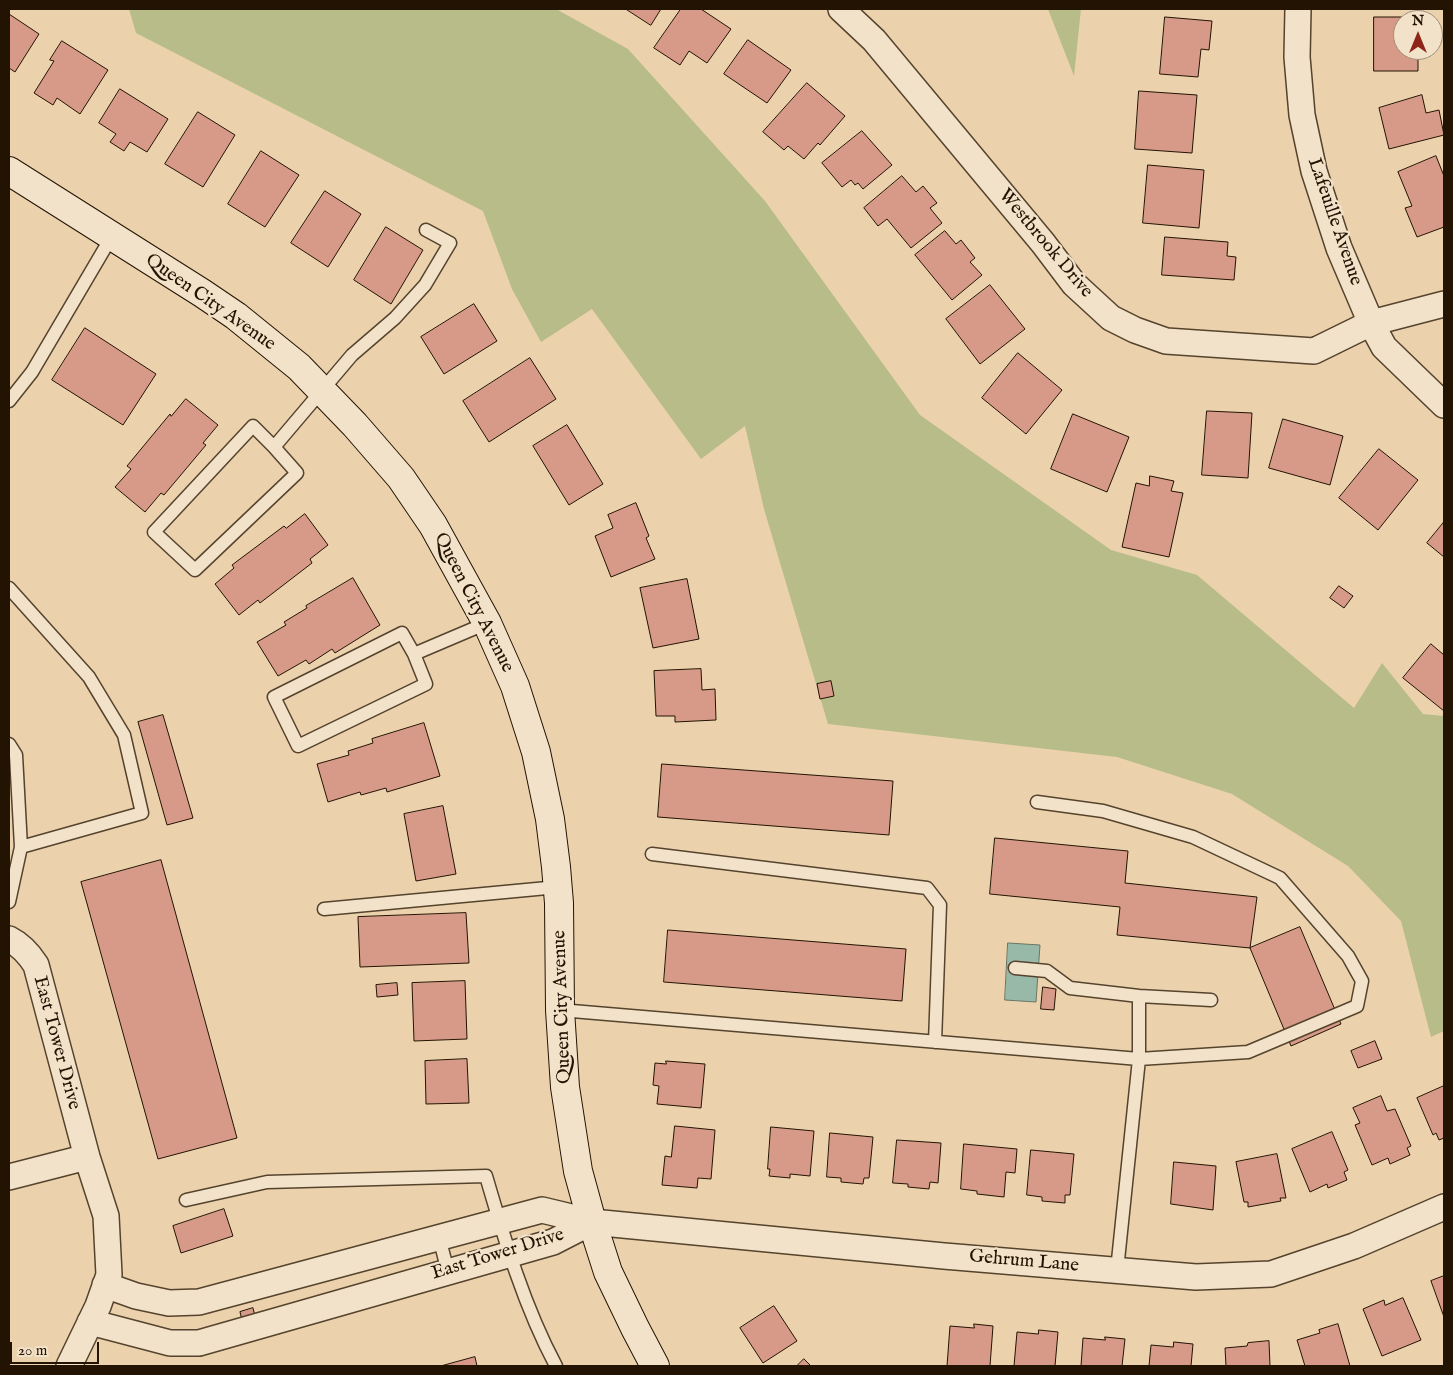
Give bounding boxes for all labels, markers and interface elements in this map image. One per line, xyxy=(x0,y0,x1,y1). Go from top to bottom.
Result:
north arrow xyxy=(1393,10,1443,60)
text: N xyxy=(1412,12,1424,30)
street label: Lafeuille Avenue xyxy=(1301,155,1367,289)
street label: Westbrook Drive xyxy=(993,185,1097,303)
street label: Queen City Avenue xyxy=(140,250,280,356)
street label: Queen City Avenue xyxy=(428,529,518,677)
street label: Queen City Avenue xyxy=(549,930,577,1084)
street label: East Tower Drive xyxy=(27,974,85,1112)
street label: East Tower Drive xyxy=(429,1224,567,1286)
street label: Gehrum Lane xyxy=(968,1246,1080,1278)
scale bar xyxy=(12,1332,101,1364)
text: 20 m xyxy=(18,1341,47,1360)

